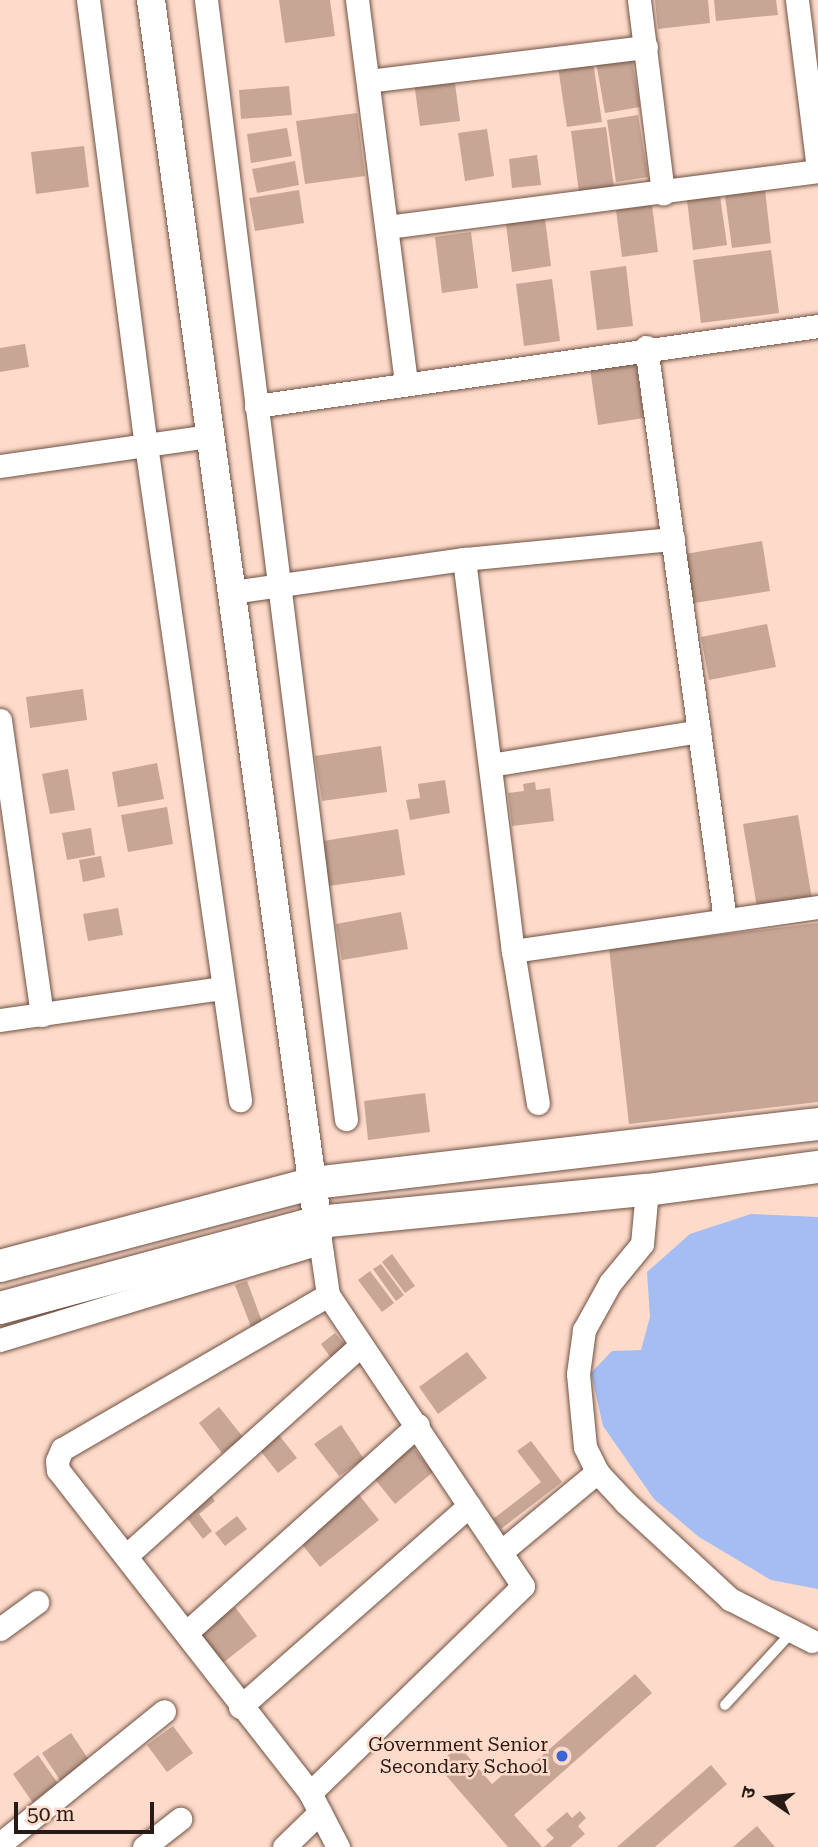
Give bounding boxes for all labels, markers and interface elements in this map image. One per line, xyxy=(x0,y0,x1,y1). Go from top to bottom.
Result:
place label: Government Senior Secondary School xyxy=(368,1734,548,1778)
marker: Government Senior Secondary School xyxy=(554,1748,570,1764)
north arrow xyxy=(734,1763,804,1833)
text: उ xyxy=(736,1785,761,1801)
scale bar xyxy=(18,1787,158,1831)
text: 50 m xyxy=(27,1802,75,1826)

